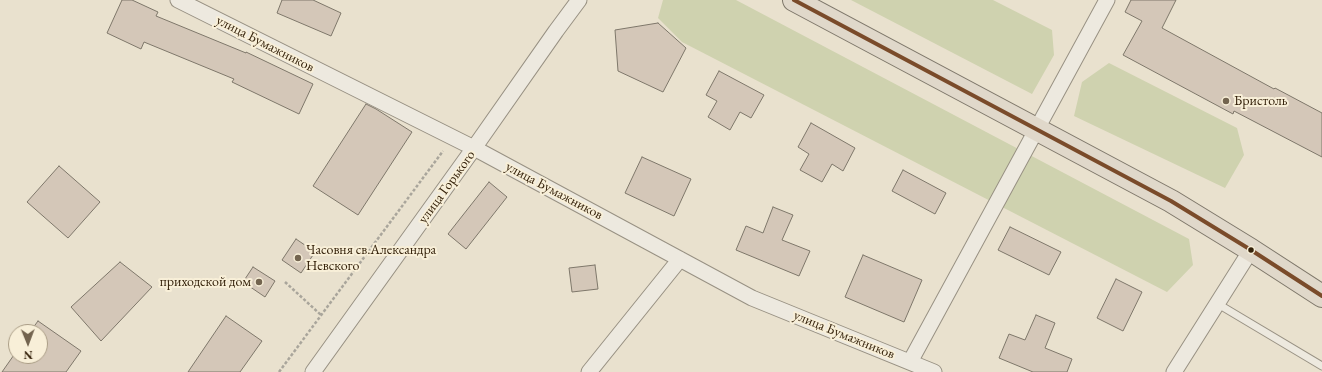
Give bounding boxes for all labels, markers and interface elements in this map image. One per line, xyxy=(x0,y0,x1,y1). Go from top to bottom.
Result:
street label: улица Бумажников xyxy=(213,12,317,76)
place label: Бристоль xyxy=(1234,93,1287,109)
marker: Бристоль xyxy=(1221,96,1231,106)
street label: улица Горького xyxy=(415,147,479,227)
street label: улица Бумажников xyxy=(502,158,606,224)
place label: Часовня св.Александра Невского xyxy=(306,242,436,274)
unlabelled marker xyxy=(1246,245,1256,255)
marker: Часовня св.Александра Невского xyxy=(293,253,303,263)
place label: приходской дом xyxy=(160,274,251,290)
marker: приходской дом xyxy=(254,277,264,287)
street label: улица Бумажников xyxy=(791,307,897,363)
north arrow xyxy=(8,324,48,364)
text: N xyxy=(24,348,33,362)

